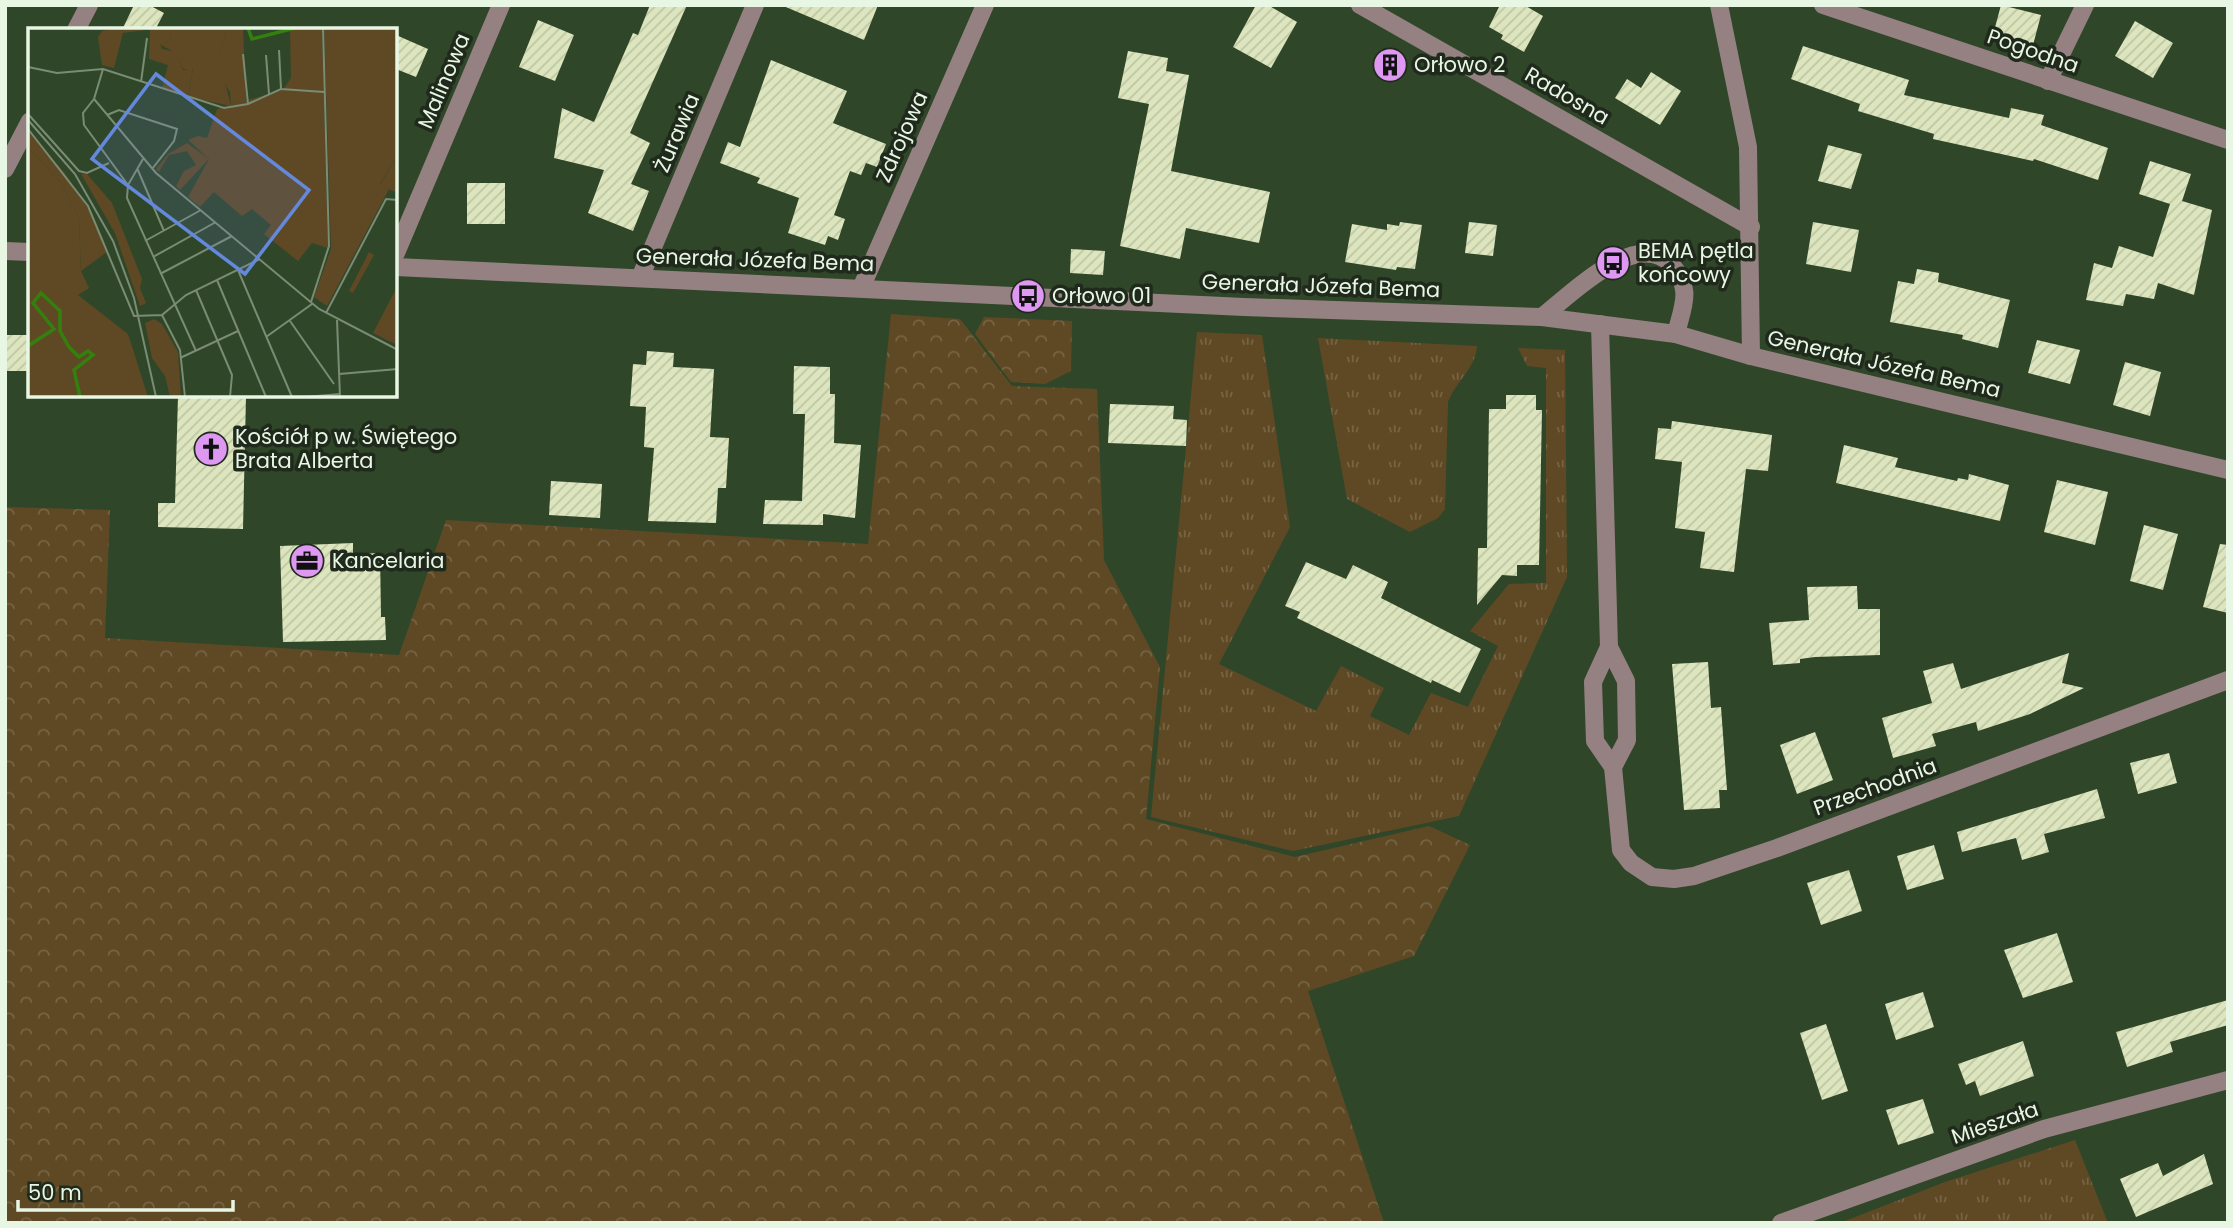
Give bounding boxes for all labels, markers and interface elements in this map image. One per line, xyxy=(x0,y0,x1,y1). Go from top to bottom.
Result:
street label: Pogodna xyxy=(1983,21,2083,80)
inset map xyxy=(28,28,397,397)
street label: Malinowa xyxy=(410,29,477,133)
building icon: Orłowo 2 xyxy=(1371,46,1409,84)
place label: Orłowo 2 xyxy=(1414,50,1505,79)
street label: Radosna xyxy=(1520,60,1615,131)
street label: Zdrojowa xyxy=(869,87,934,187)
street label: Żurawia xyxy=(647,89,706,177)
place label: BEMA pętla końcowy xyxy=(1638,236,1754,289)
street label: Generała Józefa Bema xyxy=(635,241,875,278)
bus stop icon: BEMA pętla końcowy xyxy=(1594,244,1632,282)
street label: Generała Józefa Bema xyxy=(1201,267,1441,304)
bus stop icon: Orłowo 01 xyxy=(1009,277,1047,315)
place label: Orłowo 01 xyxy=(1052,281,1151,310)
street label: Generała Józefa Bema xyxy=(1765,323,2004,404)
place label: Kościół p w. Świętego Brata Alberta xyxy=(235,422,457,475)
church icon: Kościół p w. Świętego Brata Alberta xyxy=(192,430,230,468)
office icon: Kancelaria xyxy=(288,542,326,580)
place label: Kancelaria xyxy=(332,546,445,575)
street label: Przechodnia xyxy=(1809,751,1940,822)
street label: Mieszała xyxy=(1947,1094,2042,1151)
scale bar xyxy=(18,1168,233,1212)
text: 50 m xyxy=(28,1178,82,1207)

